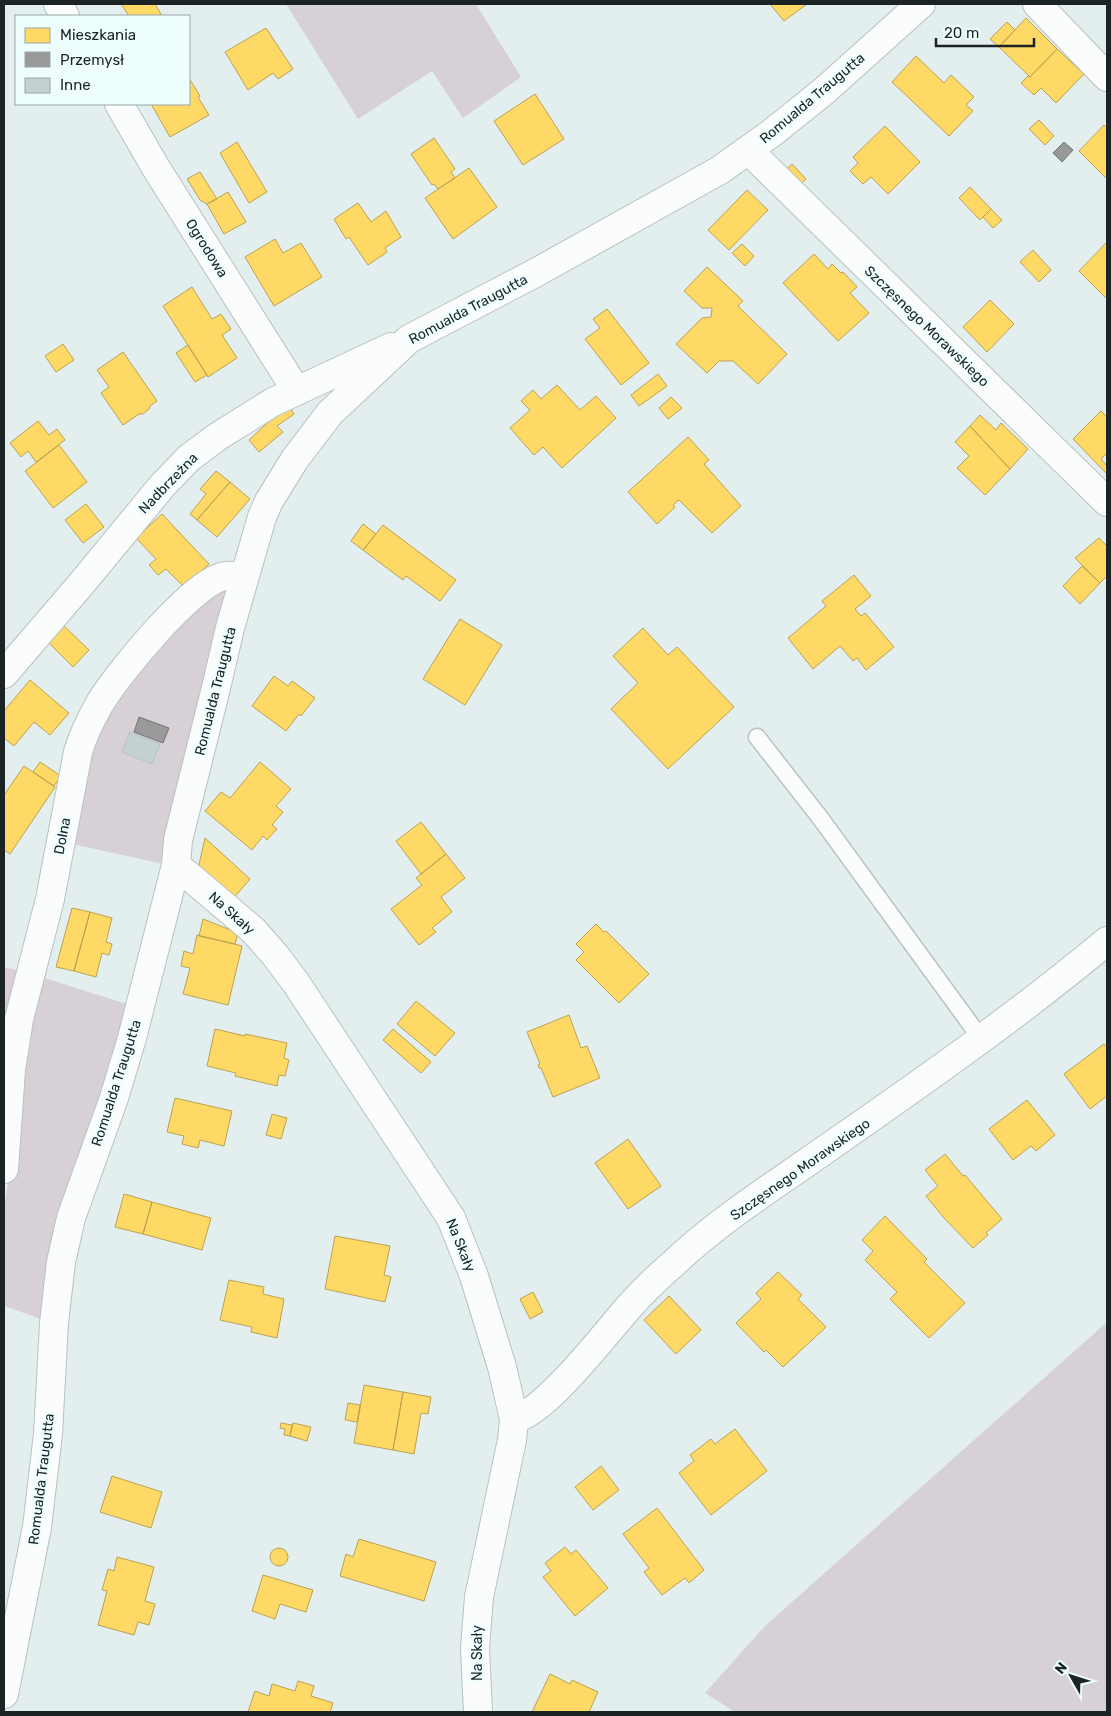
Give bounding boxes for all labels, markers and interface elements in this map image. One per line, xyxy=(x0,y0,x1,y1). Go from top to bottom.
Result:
legend xyxy=(15,15,190,105)
scale bar xyxy=(936,15,1034,47)
text: 20 m xyxy=(944,24,979,42)
text: Mieszkania xyxy=(60,26,136,44)
street label: Romualda Traugutta xyxy=(756,49,868,147)
text: Przemysł xyxy=(60,51,124,69)
text: Inne xyxy=(60,76,91,94)
street label: Ogrodowa xyxy=(182,216,231,281)
street label: Szczęsnego Morawskiego xyxy=(861,262,993,390)
street label: Romualda Traugutta xyxy=(406,271,531,348)
street label: Nadbrzeżna xyxy=(135,450,201,517)
street label: Romualda Traugutta xyxy=(191,625,240,757)
street label: Dolna xyxy=(51,816,74,856)
street label: Na Skały xyxy=(205,888,258,939)
street label: Romualda Traugutta xyxy=(88,1018,145,1149)
street label: Szczęsnego Morawskiego xyxy=(727,1115,873,1224)
street label: Na Skały xyxy=(442,1216,479,1275)
street label: Romualda Traugutta xyxy=(25,1412,58,1546)
street label: Na Skały xyxy=(469,1625,486,1681)
north arrow xyxy=(1046,1651,1096,1701)
text: N xyxy=(1052,1659,1071,1677)

